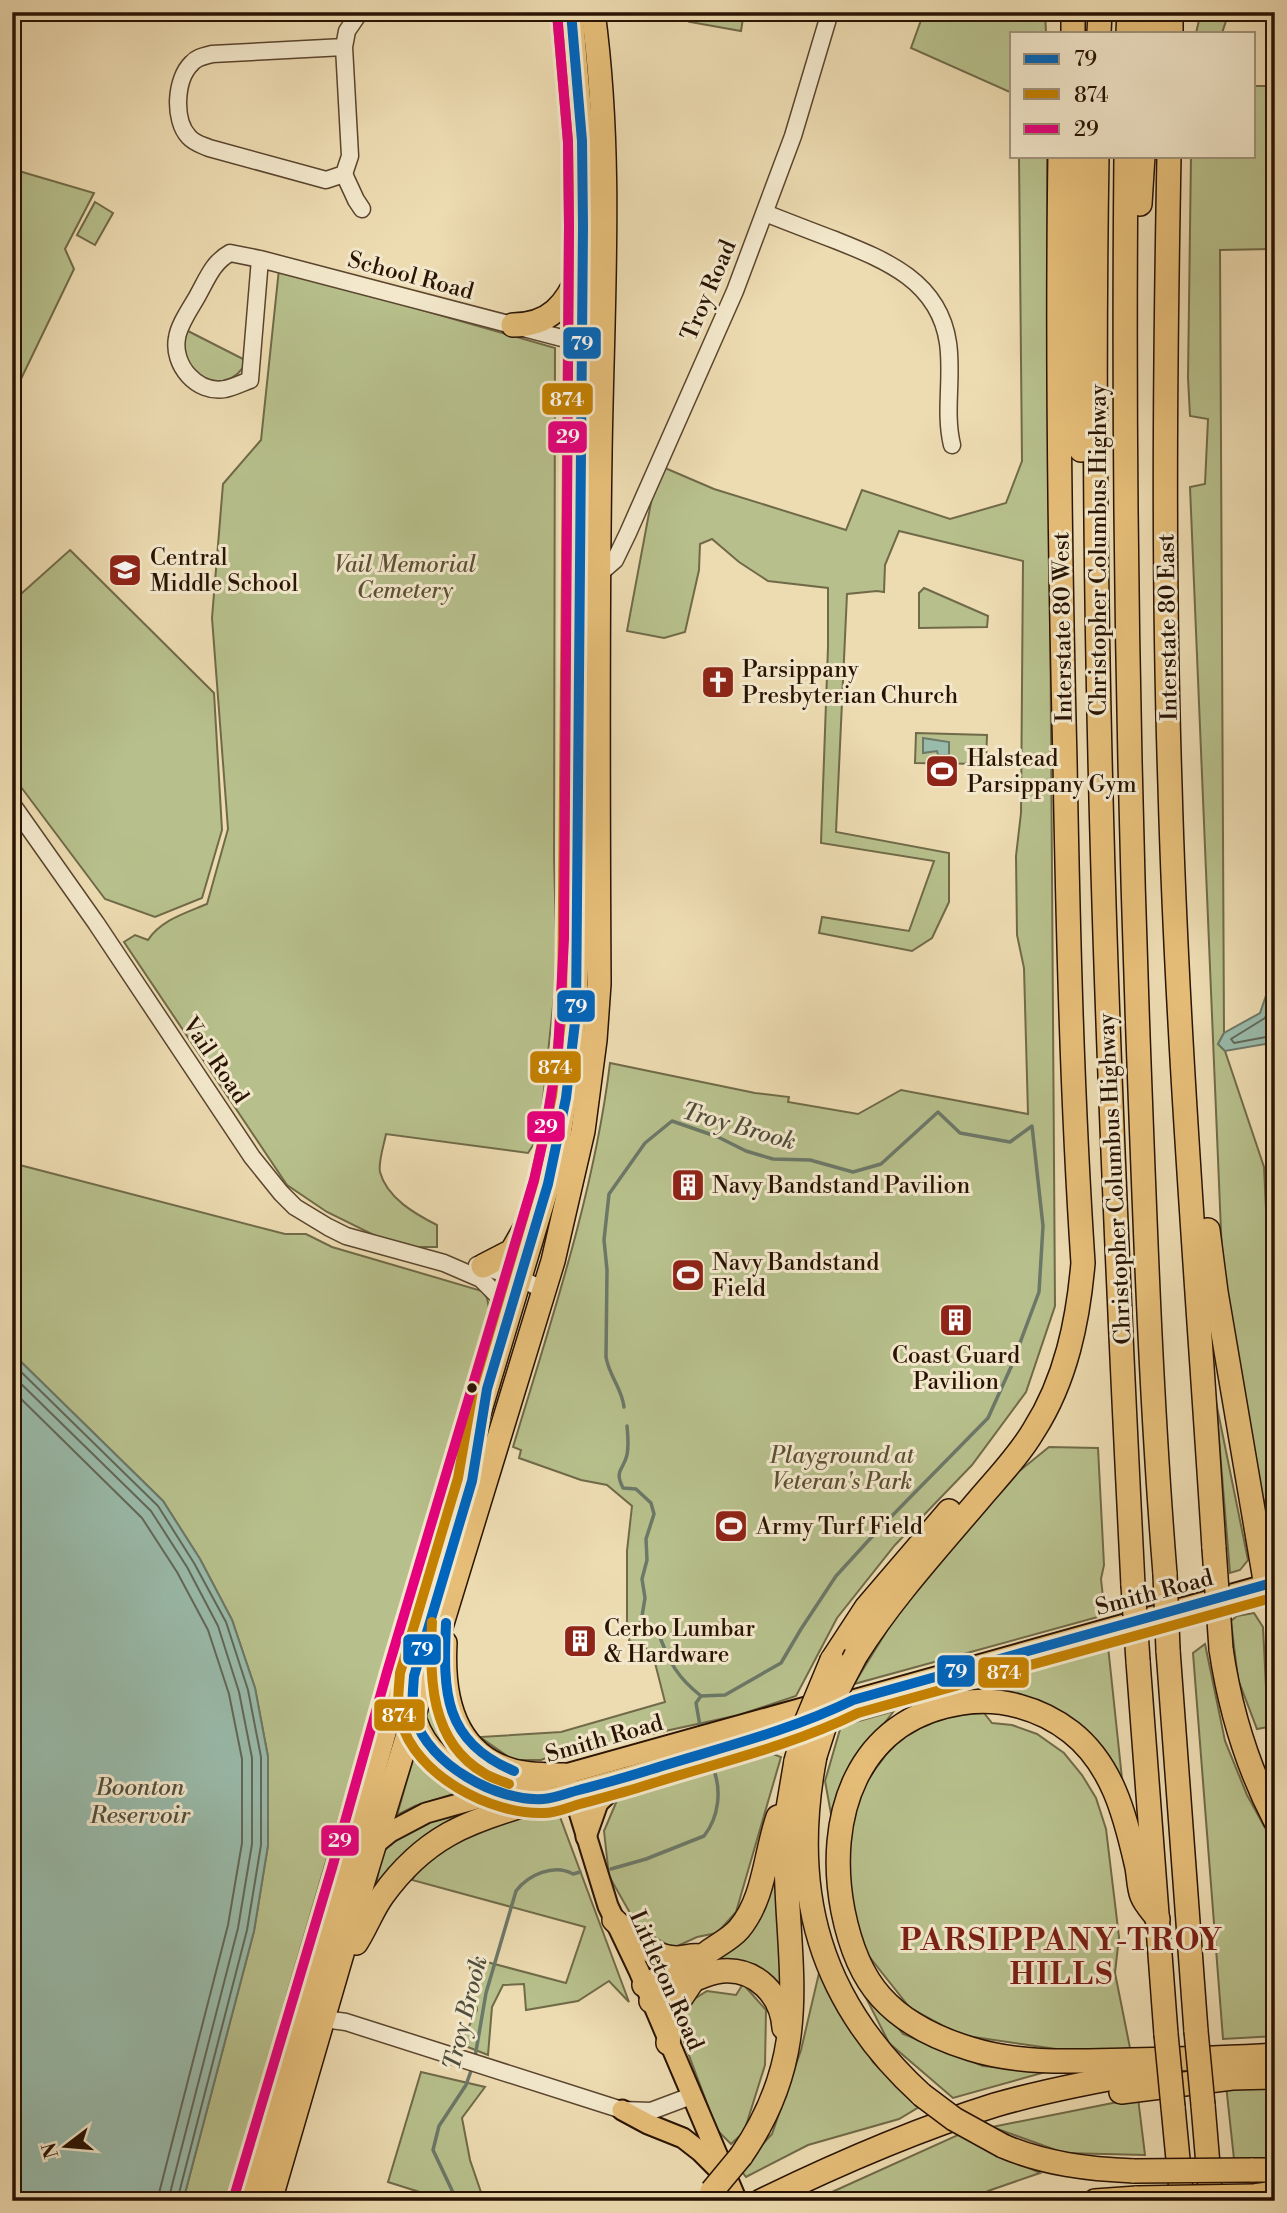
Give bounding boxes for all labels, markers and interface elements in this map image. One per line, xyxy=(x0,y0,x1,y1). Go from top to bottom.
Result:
legend xyxy=(1010,32,1256,158)
text: 79 xyxy=(1074,47,1097,73)
text: 874 xyxy=(1074,83,1109,109)
text: 29 xyxy=(1074,117,1099,143)
street label: Troy Road xyxy=(675,236,743,345)
street label: School Road xyxy=(345,246,477,306)
line badge: 79 xyxy=(562,326,602,360)
text: 79 xyxy=(571,332,593,356)
line badge: 874 xyxy=(541,382,594,416)
street label: Christopher Columbus Highway xyxy=(1085,383,1113,716)
text: 874 xyxy=(550,388,584,412)
line badge: 29 xyxy=(547,420,588,454)
text: 29 xyxy=(556,425,580,449)
street label: Interstate 80 West xyxy=(1047,532,1079,722)
street label: Interstate 80 East xyxy=(1152,533,1184,721)
place label: Central Middle School xyxy=(150,544,298,598)
school or university icon: Central Middle School xyxy=(106,551,144,589)
park label: Vail Memorial Cemetery xyxy=(334,551,477,605)
place label: Parsippany Presbyterian Church xyxy=(742,656,959,710)
church icon: Parsippany Presbyterian Church xyxy=(699,663,737,701)
place label: Halstead Parsippany Gym xyxy=(967,745,1137,799)
sports icon: Halstead Parsippany Gym xyxy=(923,752,961,790)
line badge: 79 xyxy=(556,989,596,1023)
text: 79 xyxy=(565,995,587,1019)
street label: Vail Road xyxy=(175,1011,254,1109)
street label: Christopher Columbus Highway xyxy=(1092,1012,1138,1345)
line badge: 874 xyxy=(529,1050,582,1084)
text: 874 xyxy=(538,1056,572,1080)
water label: Troy Brook xyxy=(678,1096,799,1158)
line badge: 29 xyxy=(526,1110,566,1143)
text: 29 xyxy=(534,1115,558,1139)
building icon: Navy Bandstand Pavilion xyxy=(669,1166,707,1204)
place label: Navy Bandstand Pavilion xyxy=(712,1172,970,1200)
place label: Navy Bandstand Field xyxy=(712,1249,879,1303)
sports icon: Navy Bandstand Field xyxy=(669,1256,707,1294)
building icon: Coast Guard Pavilion xyxy=(937,1301,975,1339)
place label: Coast Guard Pavilion xyxy=(892,1342,1020,1396)
unlabelled marker xyxy=(465,1381,479,1395)
park label: Playground at Veteran's Park xyxy=(769,1442,914,1496)
sports icon: Army Turf Field xyxy=(712,1507,750,1545)
place label: Army Turf Field xyxy=(755,1513,923,1541)
street label: Smith Road xyxy=(1092,1564,1216,1622)
place label: Cerbo Lumbar & Hardware xyxy=(604,1615,755,1669)
building icon: Cerbo Lumbar & Hardware xyxy=(561,1622,599,1660)
line badge: 79 xyxy=(402,1633,442,1666)
text: 79 xyxy=(411,1638,433,1662)
line badge: 79 xyxy=(936,1654,976,1688)
line badge: 874 xyxy=(977,1656,1030,1689)
text: 79 xyxy=(945,1660,967,1684)
text: 874 xyxy=(987,1661,1021,1685)
line badge: 874 xyxy=(373,1698,426,1732)
text: 874 xyxy=(382,1704,416,1728)
street label: Smith Road xyxy=(542,1709,666,1769)
water label: Boonton Reservoir xyxy=(89,1773,191,1831)
line badge: 29 xyxy=(320,1824,360,1857)
text: 29 xyxy=(328,1829,352,1853)
street label: Littleton Road xyxy=(623,1906,709,2055)
district label: PARSIPPANY-TROY HILLS xyxy=(900,1922,1224,1994)
water label: Troy Brook xyxy=(437,1953,495,2074)
north arrow xyxy=(32,2112,102,2182)
text: N xyxy=(37,2140,64,2161)

